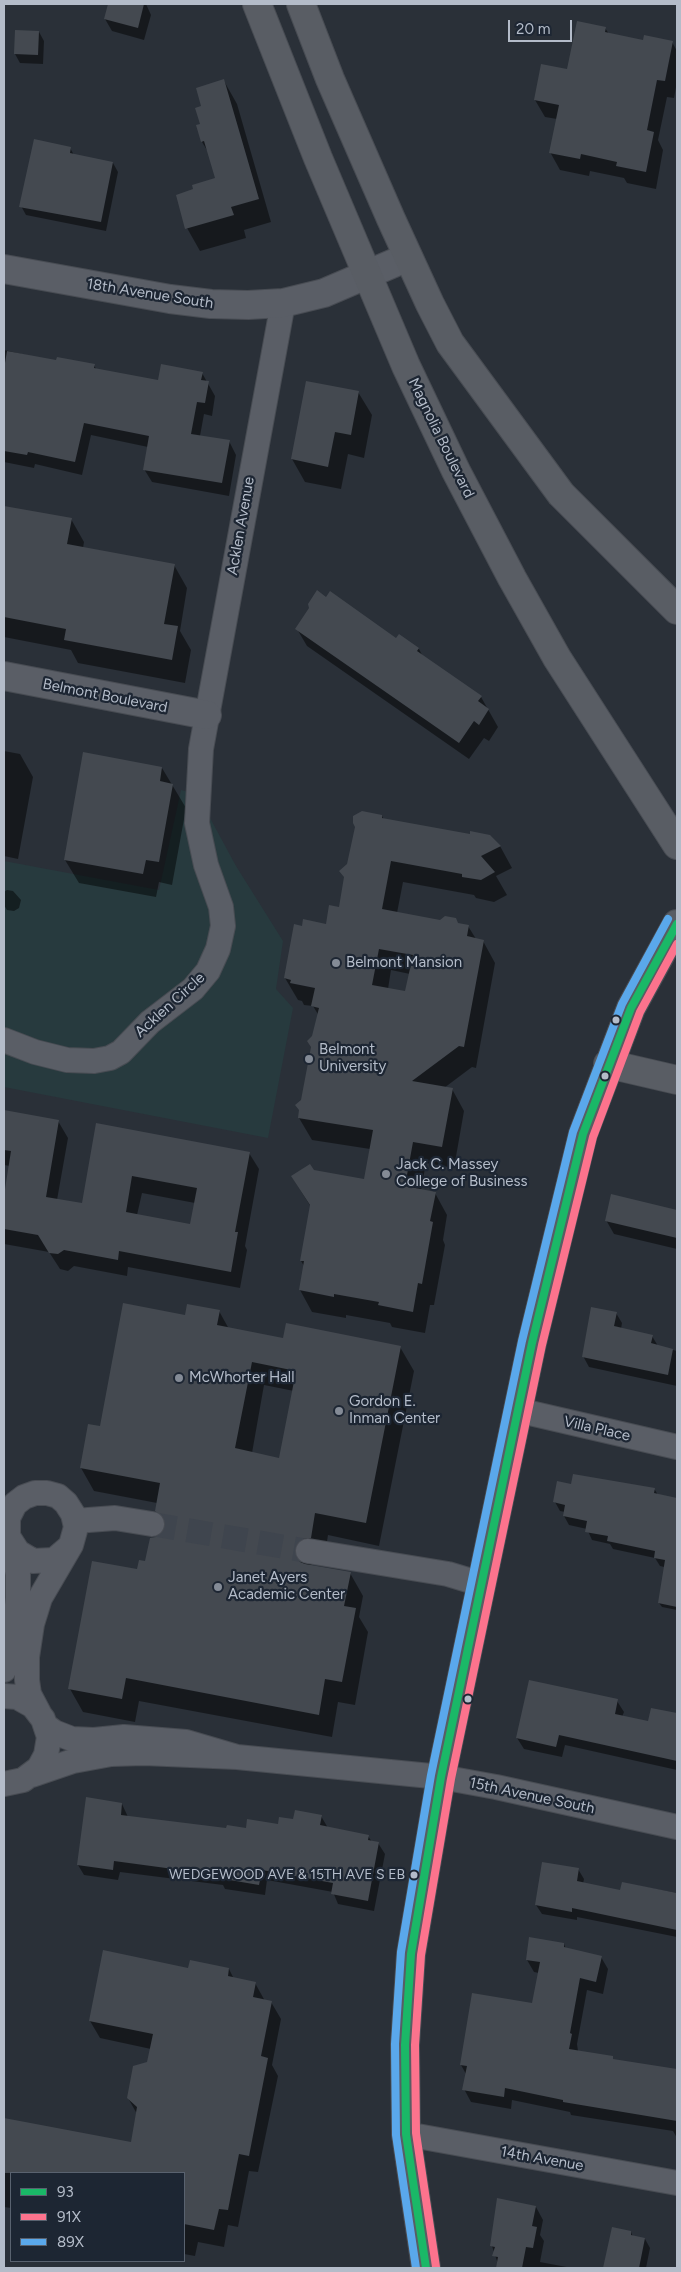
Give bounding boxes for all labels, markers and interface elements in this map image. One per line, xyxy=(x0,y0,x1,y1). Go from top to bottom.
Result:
scale bar xyxy=(511,10,575,42)
text: 20 m xyxy=(516,20,550,38)
street label: 18th Avenue South xyxy=(85,275,215,313)
street label: Magnolia Boulevard xyxy=(404,375,478,501)
street label: Acklen Avenue xyxy=(223,475,259,577)
street label: Belmont Boulevard xyxy=(41,675,169,717)
place label: Belmont Mansion xyxy=(346,954,462,972)
marker: Belmont Mansion xyxy=(330,957,342,969)
street label: Acklen Circle xyxy=(131,969,209,1041)
unlabelled marker xyxy=(611,1015,621,1025)
place label: Belmont University xyxy=(319,1041,386,1076)
marker: Belmont University xyxy=(303,1053,315,1065)
unlabelled marker xyxy=(600,1071,610,1081)
place label: Jack C. Massey College of Business xyxy=(396,1156,527,1191)
marker: Jack C. Massey College of Business xyxy=(380,1168,392,1180)
place label: McWhorter Hall xyxy=(189,1369,294,1387)
marker: McWhorter Hall xyxy=(173,1372,185,1384)
place label: Gordon E. Inman Center xyxy=(349,1393,440,1428)
marker: Gordon E. Inman Center xyxy=(333,1405,345,1417)
street label: Villa Place xyxy=(562,1413,632,1445)
place label: Janet Ayers Academic Center xyxy=(228,1569,345,1604)
marker: Janet Ayers Academic Center xyxy=(212,1581,224,1593)
unlabelled marker xyxy=(463,1694,473,1704)
street label: 15th Avenue South xyxy=(468,1774,596,1818)
place label: WEDGEWOOD AVE & 15TH AVE S EB xyxy=(169,1867,405,1883)
marker: WEDGEWOOD AVE & 15TH AVE S EB xyxy=(409,1870,419,1880)
street label: 14th Avenue xyxy=(499,2143,585,2175)
legend xyxy=(10,2172,185,2262)
text: 93 xyxy=(57,2183,74,2201)
text: 91X xyxy=(57,2208,81,2226)
text: 89X xyxy=(57,2233,84,2251)

